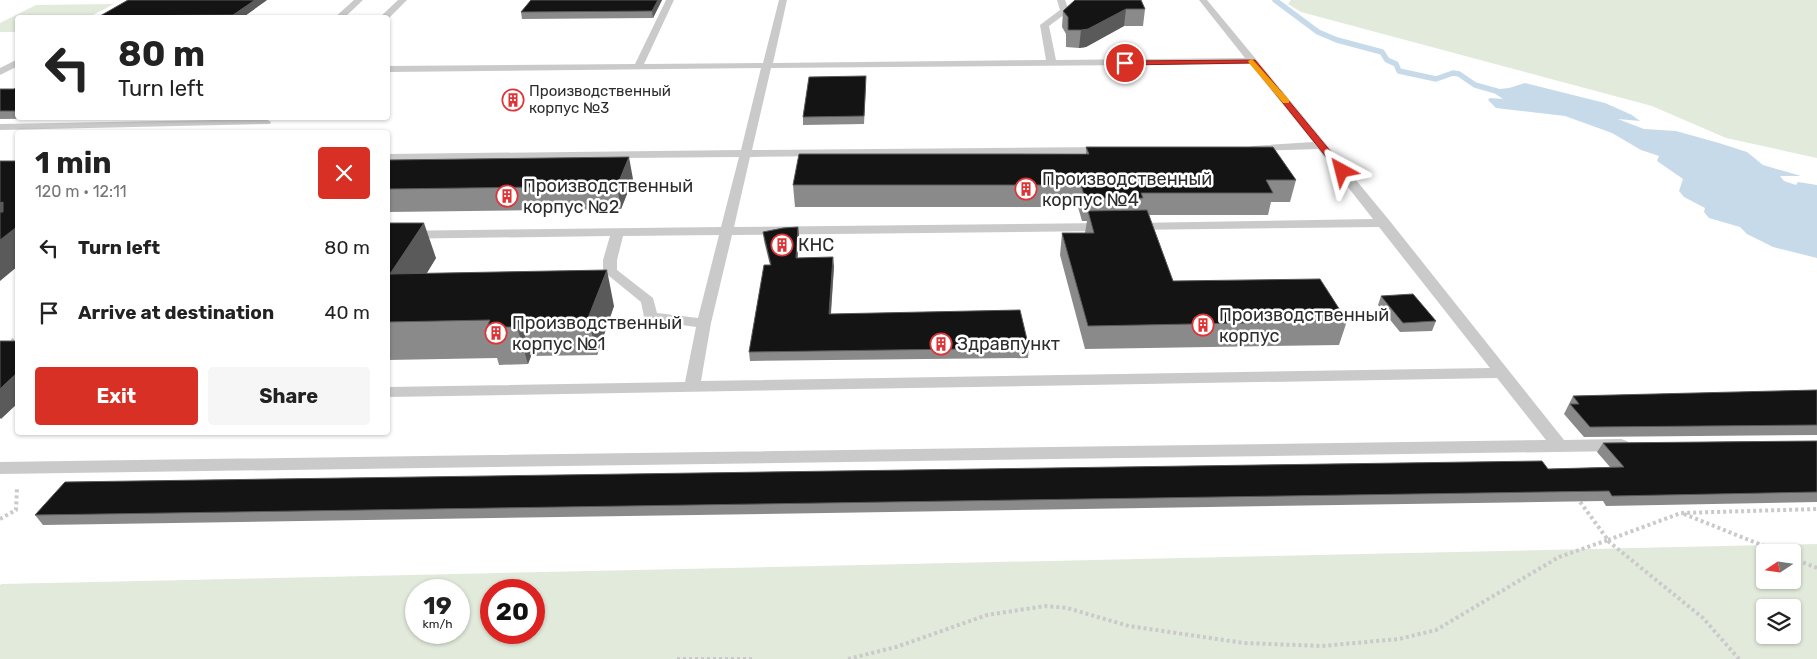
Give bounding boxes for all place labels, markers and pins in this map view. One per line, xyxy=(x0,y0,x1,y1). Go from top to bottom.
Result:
pin xyxy=(1104,42,1146,84)
place label: Производственный корпус №3 xyxy=(529,82,671,117)
building icon: Производственный корпус №3 xyxy=(501,88,525,112)
place label: Производственный корпус №4 xyxy=(1042,168,1212,211)
place label: Производственный корпус №2 xyxy=(523,175,693,218)
building icon: Производственный корпус №4 xyxy=(1014,177,1038,201)
building icon: Производственный корпус №2 xyxy=(495,184,519,208)
building icon: КНС xyxy=(770,233,794,257)
place label: КНС xyxy=(798,234,834,256)
place label: Производственный корпус xyxy=(1219,304,1389,347)
place label: Производственный корпус №1 xyxy=(512,312,682,355)
building icon: Производственный корпус xyxy=(1191,313,1215,337)
building icon: Производственный корпус №1 xyxy=(484,321,508,345)
building icon: Здравпункт xyxy=(929,332,953,356)
place label: Здравпункт xyxy=(957,333,1060,355)

